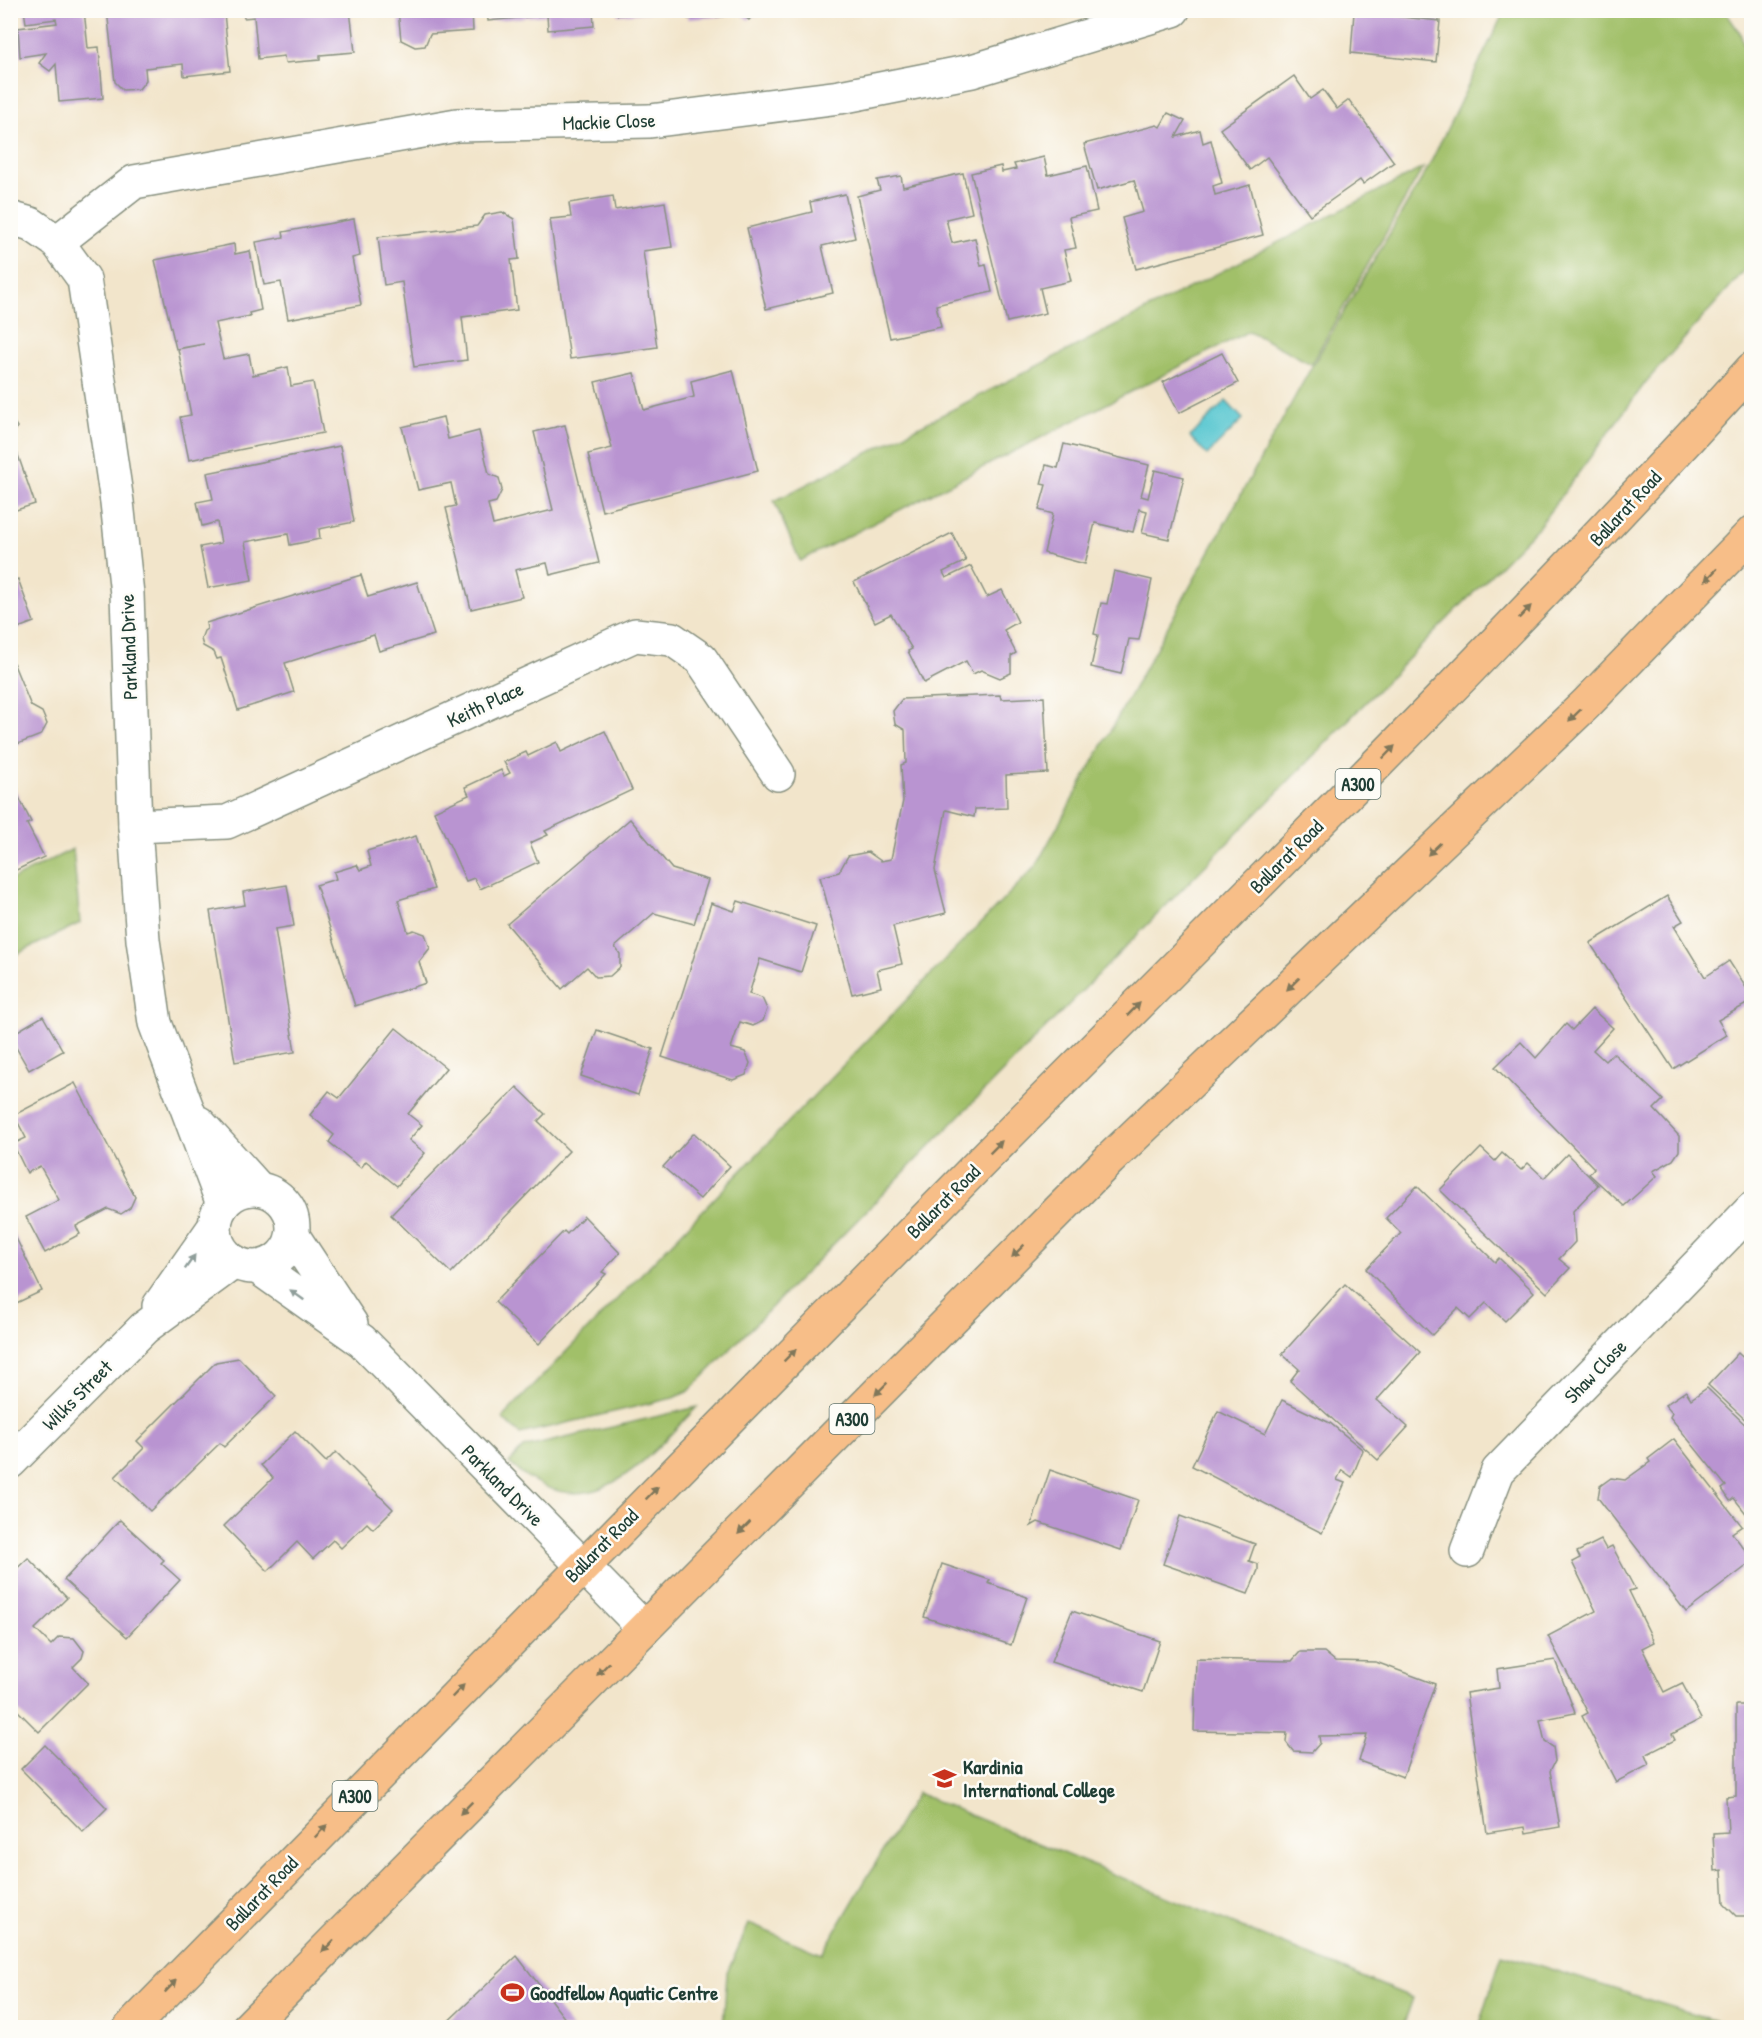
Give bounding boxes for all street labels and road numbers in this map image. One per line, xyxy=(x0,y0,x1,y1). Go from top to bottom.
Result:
street label: Mackie Close xyxy=(562,106,656,136)
street label: Ballarat Road xyxy=(1583,464,1667,552)
street label: Parkland Drive xyxy=(113,594,143,700)
street label: Keith Place xyxy=(442,675,528,733)
road number: A300 xyxy=(1336,769,1380,799)
street label: Ballarat Road xyxy=(1243,813,1329,899)
street label: Ballarat Road xyxy=(900,1158,986,1244)
street label: Shaw Close xyxy=(1558,1333,1632,1409)
street label: Wilks Street xyxy=(36,1353,119,1436)
road number: A300 xyxy=(830,1404,874,1434)
street label: Parkland Drive xyxy=(456,1438,550,1532)
street label: Ballarat Road xyxy=(558,1502,644,1588)
road number: A300 xyxy=(332,1781,378,1811)
street label: Ballarat Road xyxy=(219,1850,304,1936)

